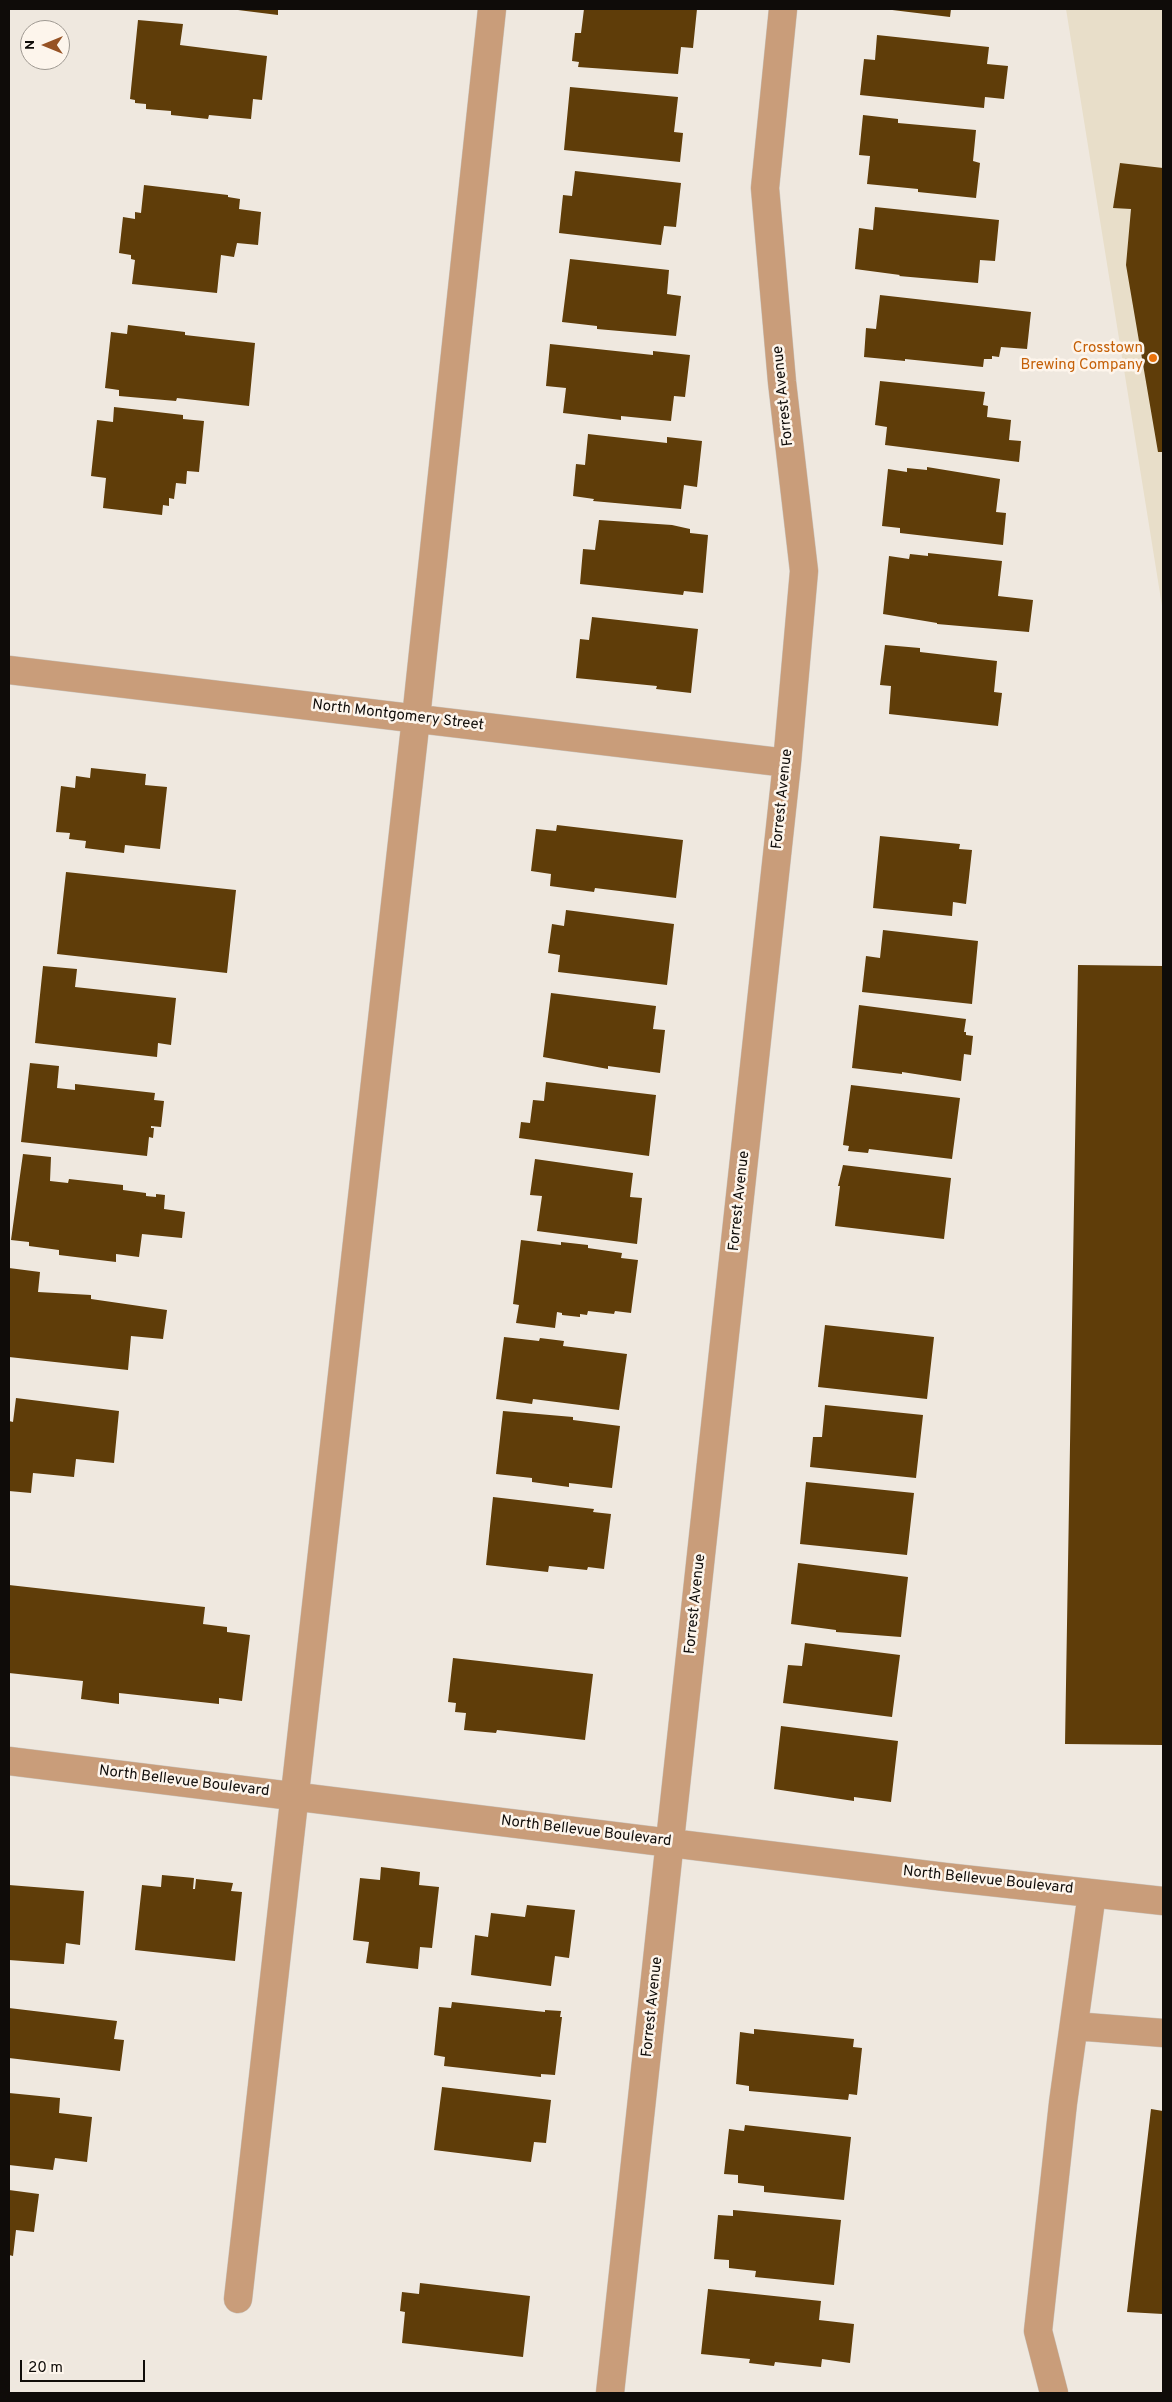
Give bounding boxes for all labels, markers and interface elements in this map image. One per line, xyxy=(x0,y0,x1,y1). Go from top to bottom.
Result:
north arrow xyxy=(20,20,70,70)
text: N xyxy=(22,40,39,50)
place label: Crosstown Brewing Company xyxy=(1020,340,1143,375)
street label: Forrest Avenue xyxy=(770,345,798,447)
marker: Crosstown Brewing Company xyxy=(1147,352,1159,364)
street label: North Montgomery Street xyxy=(311,697,485,735)
street label: Forrest Avenue xyxy=(769,748,797,850)
street label: Forrest Avenue xyxy=(726,1150,754,1252)
street label: Forrest Avenue xyxy=(682,1553,710,1655)
street label: North Bellevue Boulevard xyxy=(98,1763,270,1801)
street label: North Bellevue Boulevard xyxy=(500,1813,672,1851)
street label: North Bellevue Boulevard xyxy=(902,1863,1074,1899)
street label: Forrest Avenue xyxy=(639,1956,667,2058)
scale bar xyxy=(22,2350,148,2382)
text: 20 m xyxy=(28,2359,63,2378)

